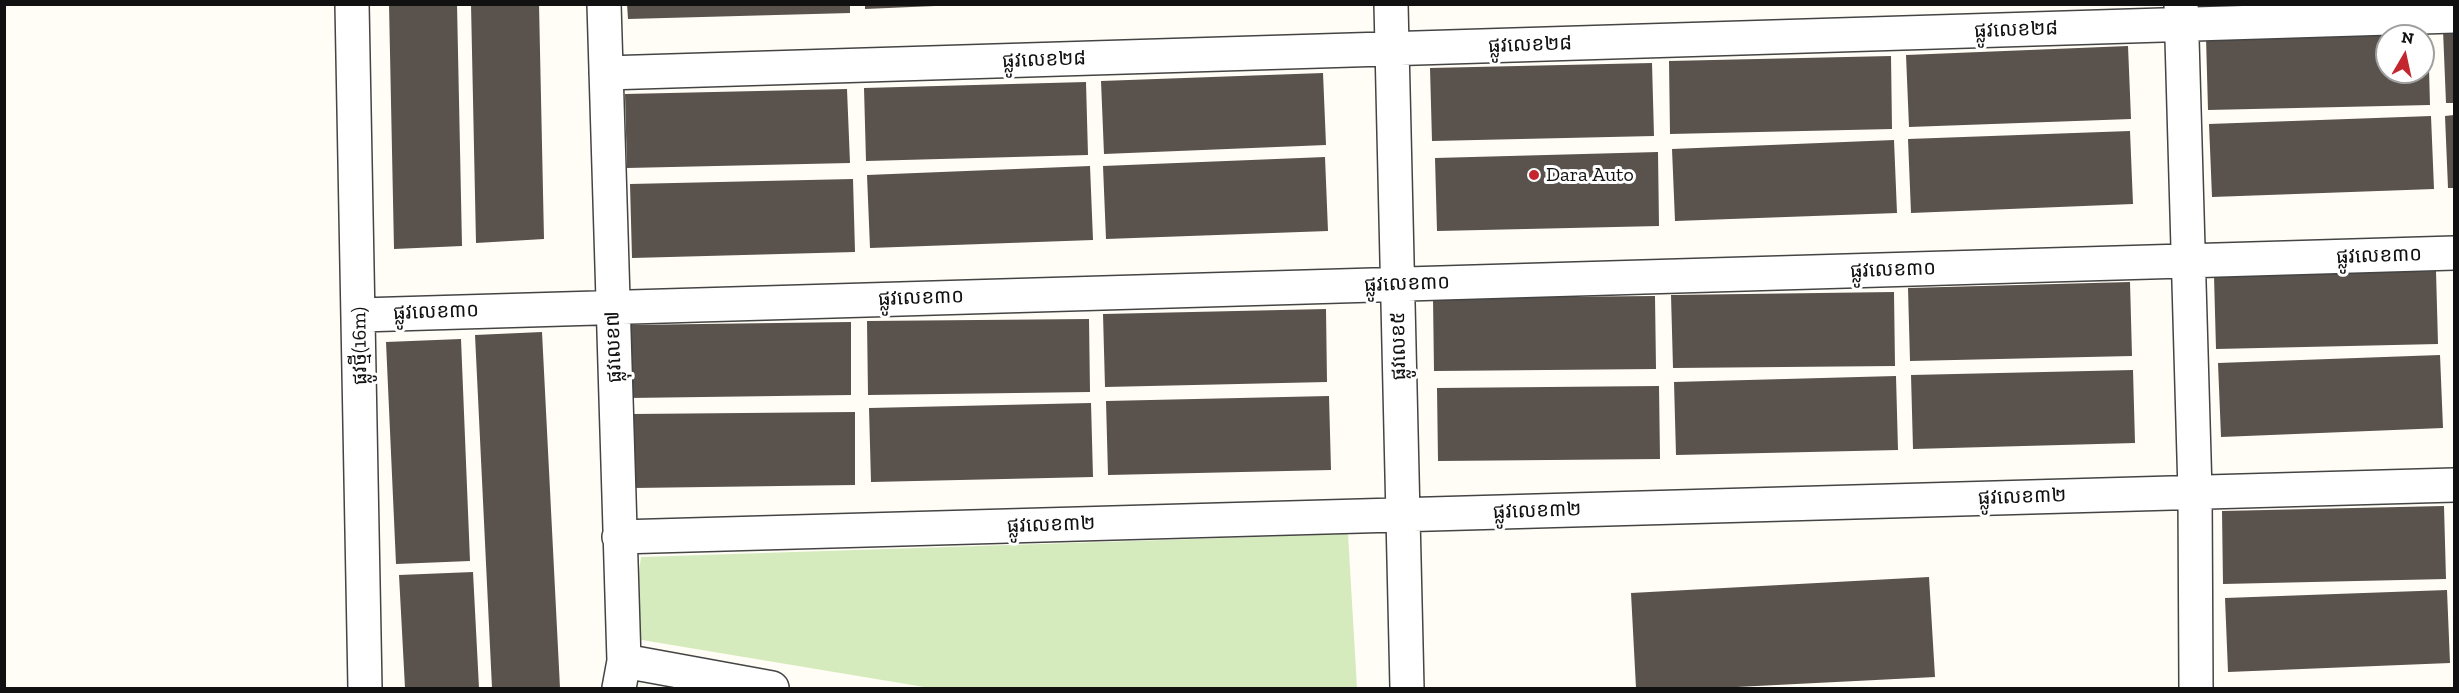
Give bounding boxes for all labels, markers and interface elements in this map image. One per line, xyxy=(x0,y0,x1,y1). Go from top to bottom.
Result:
street label: ផ្លូវលេខ២៨ xyxy=(1974,17,2058,43)
north arrow xyxy=(2375,24,2435,84)
text: N xyxy=(2400,27,2415,48)
street label: ផ្លូវលេខ២៨ xyxy=(1488,32,1572,58)
street label: ផ្លូវលេខ២៨ xyxy=(1002,47,1086,73)
place label: Dara Auto xyxy=(1546,163,1634,187)
marker: Dara Auto xyxy=(1527,168,1541,182)
street label: ផ្លូវលេខ៣០ xyxy=(2336,243,2422,269)
street label: ផ្លូវលេខ៣០ xyxy=(1850,257,1936,283)
street label: ផ្លូវលេខ៣០ xyxy=(1364,271,1450,297)
street label: ផ្លូវលេខ៣០ xyxy=(878,285,964,311)
street label: ផ្លូវលេខ៣០ xyxy=(393,299,479,325)
street label: ផ្លូវថ្មី(16m) xyxy=(347,307,373,385)
street label: ផ្លុវលេខ៧ xyxy=(601,311,627,383)
street label: ផ្លូវលេខ៥ xyxy=(1386,311,1412,381)
street label: ផ្លូវលេខ៣២ xyxy=(1977,483,2067,511)
street label: ផ្លូវលេខ៣២ xyxy=(1492,497,1582,525)
street label: ផ្លូវលេខ៣២ xyxy=(1006,511,1096,539)

